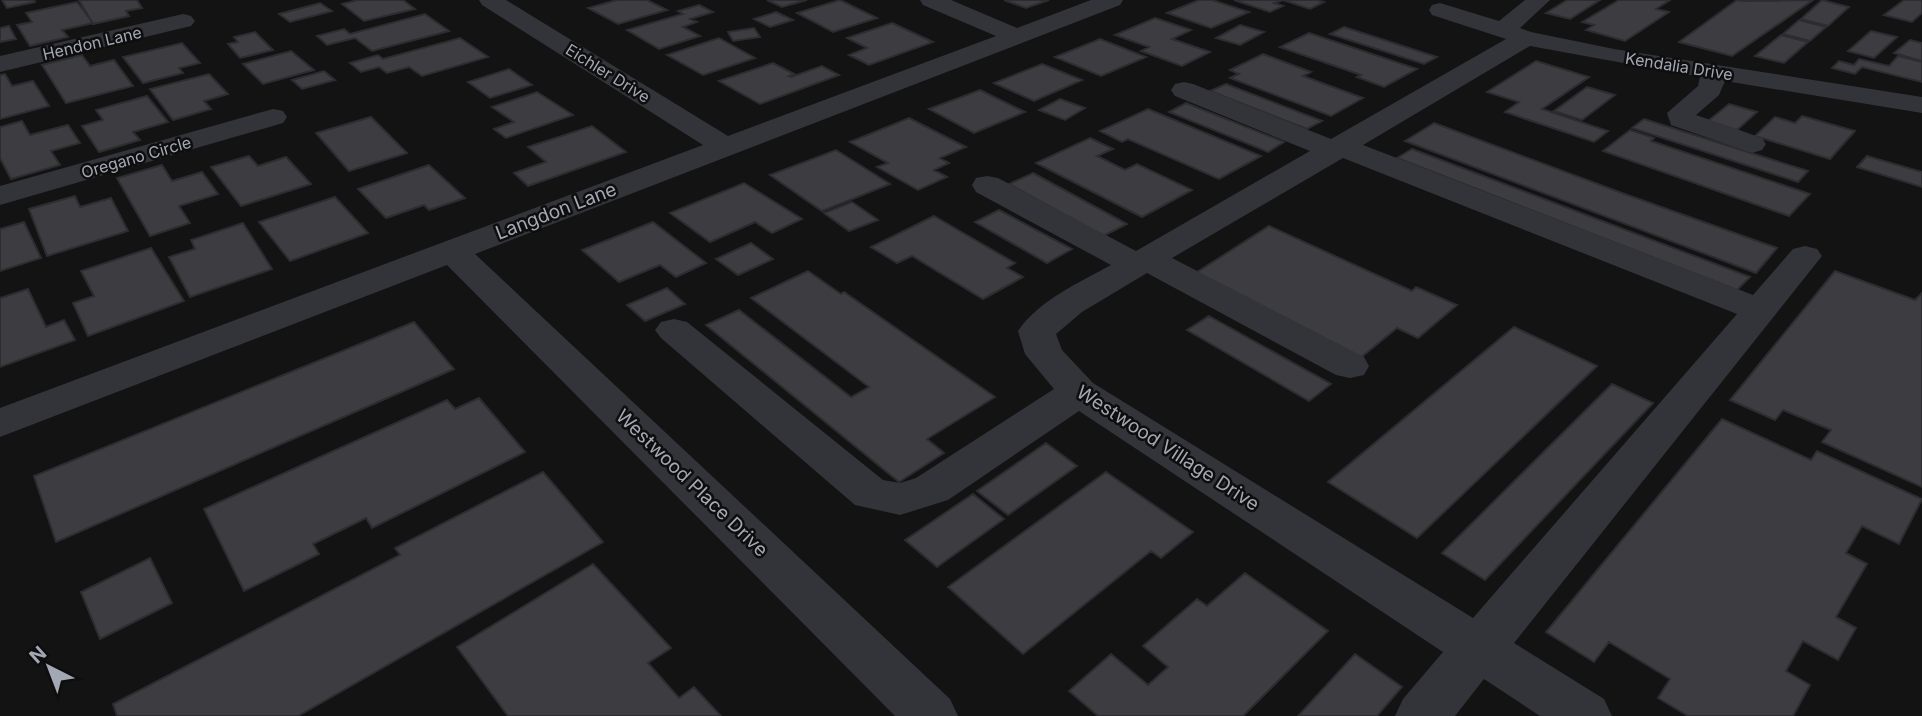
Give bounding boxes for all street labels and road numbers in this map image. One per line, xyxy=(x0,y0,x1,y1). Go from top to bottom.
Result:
street label: Hendon Lane xyxy=(41,22,143,64)
street label: Eichler Drive xyxy=(562,39,654,107)
street label: Kendalia Drive xyxy=(1624,48,1734,84)
street label: Oregano Circle xyxy=(79,132,193,182)
street label: Langdon Lane xyxy=(492,177,620,245)
street label: Westwood Village Drive xyxy=(1072,380,1264,516)
street label: Westwood Place Drive xyxy=(611,405,773,561)

